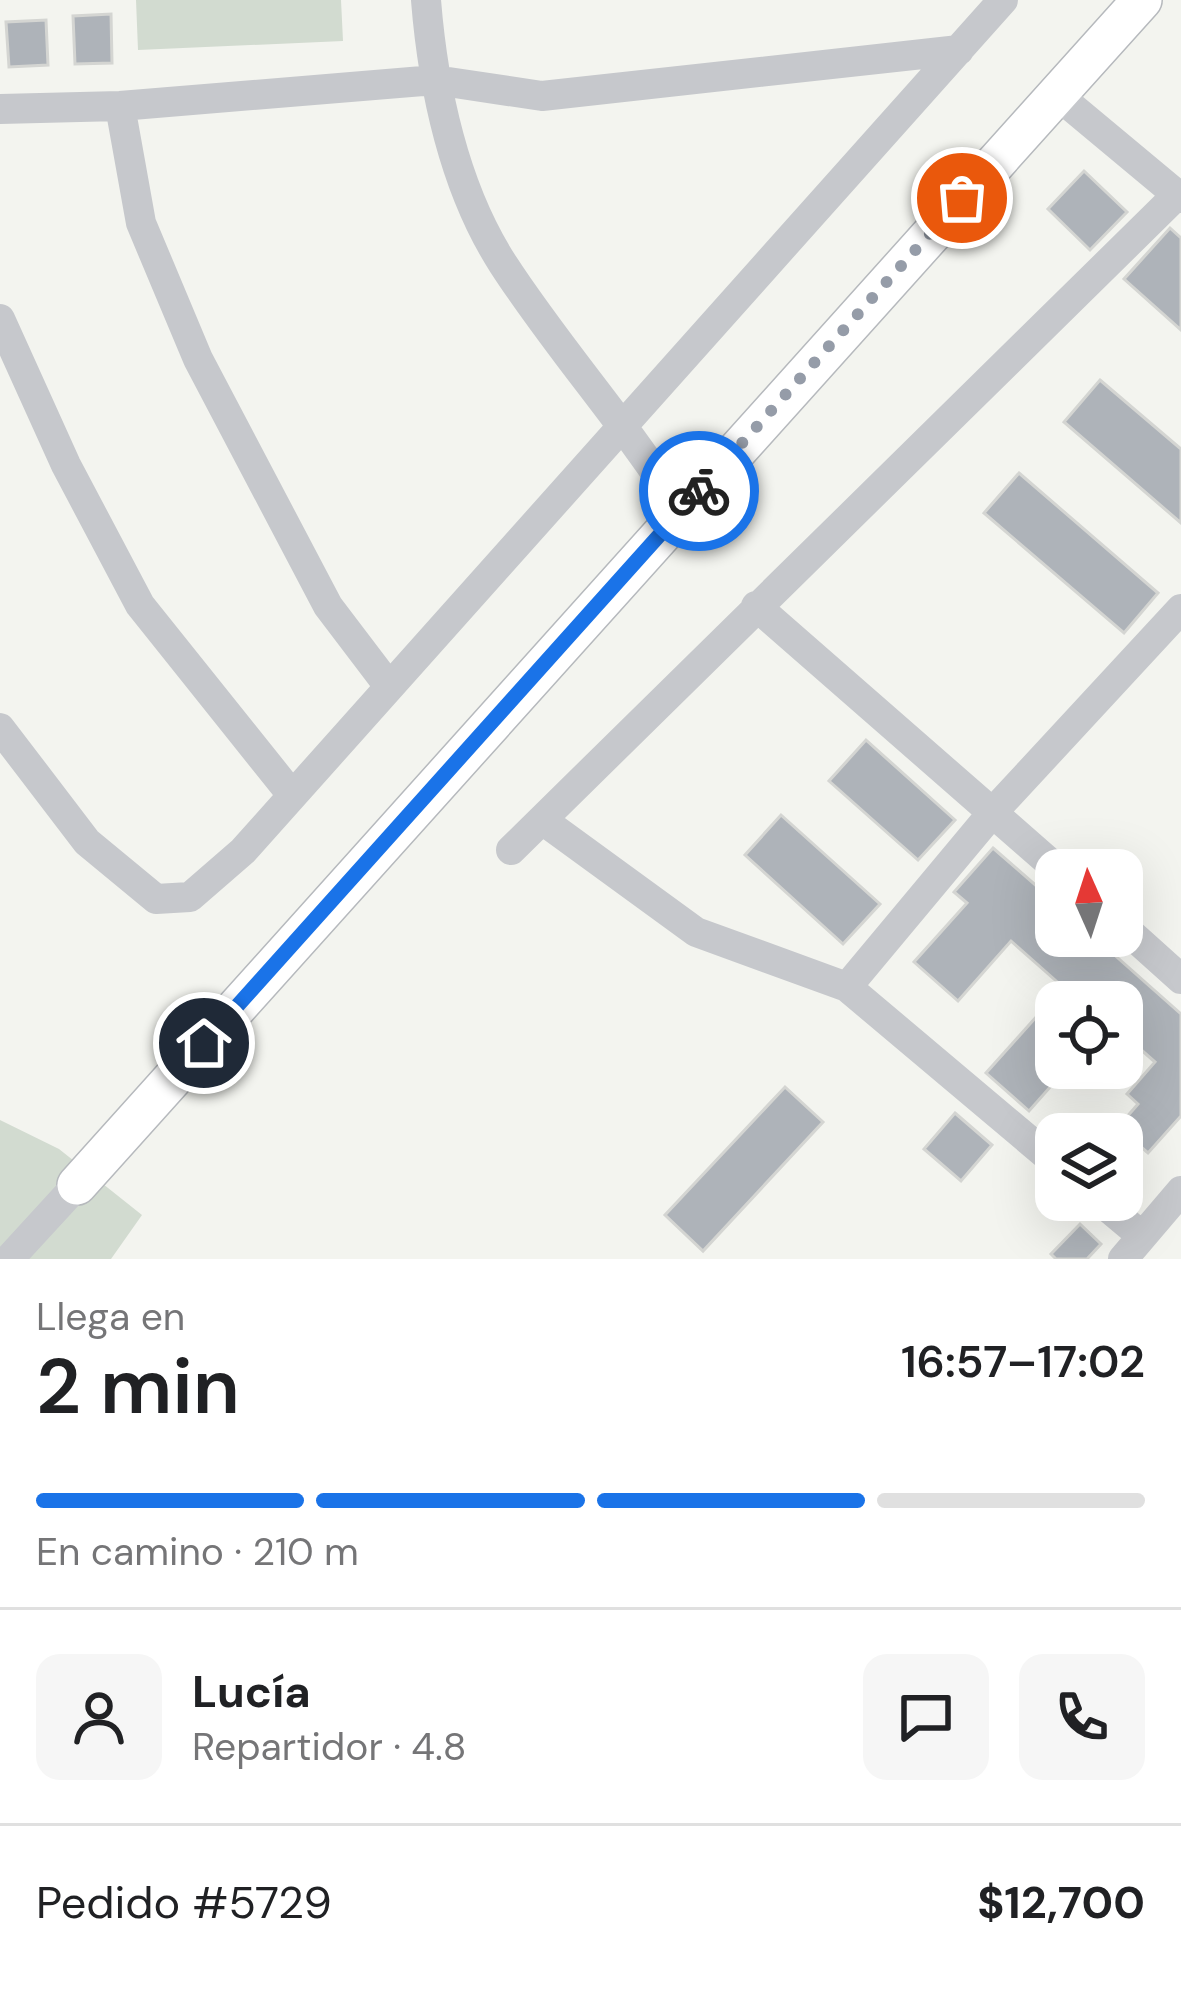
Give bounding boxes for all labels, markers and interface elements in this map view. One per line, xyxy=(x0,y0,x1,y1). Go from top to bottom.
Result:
pin xyxy=(911,147,1013,249)
icon: bag xyxy=(929,165,995,231)
courier xyxy=(639,431,759,551)
icon: bike xyxy=(666,458,732,524)
north arrow xyxy=(1035,849,1143,957)
map controls xyxy=(1035,849,1143,1221)
button: locate xyxy=(1035,981,1143,1089)
pin xyxy=(153,992,255,1094)
icon: home xyxy=(171,1010,237,1076)
button: layers xyxy=(1035,1113,1143,1221)
text: Llega en xyxy=(36,1291,185,1342)
text: 16:57–17:02 xyxy=(901,1332,1145,1391)
text: 2 min xyxy=(36,1336,240,1437)
text: En camino · 210 m xyxy=(36,1526,359,1577)
button: person xyxy=(36,1654,162,1780)
button: chat xyxy=(863,1654,989,1780)
button: phone xyxy=(1019,1654,1145,1780)
text: Lucía xyxy=(192,1662,311,1721)
text: Repartidor · 4.8 xyxy=(192,1721,466,1772)
text: Pedido #5729 xyxy=(36,1873,332,1932)
text: $12,700 xyxy=(977,1873,1145,1932)

